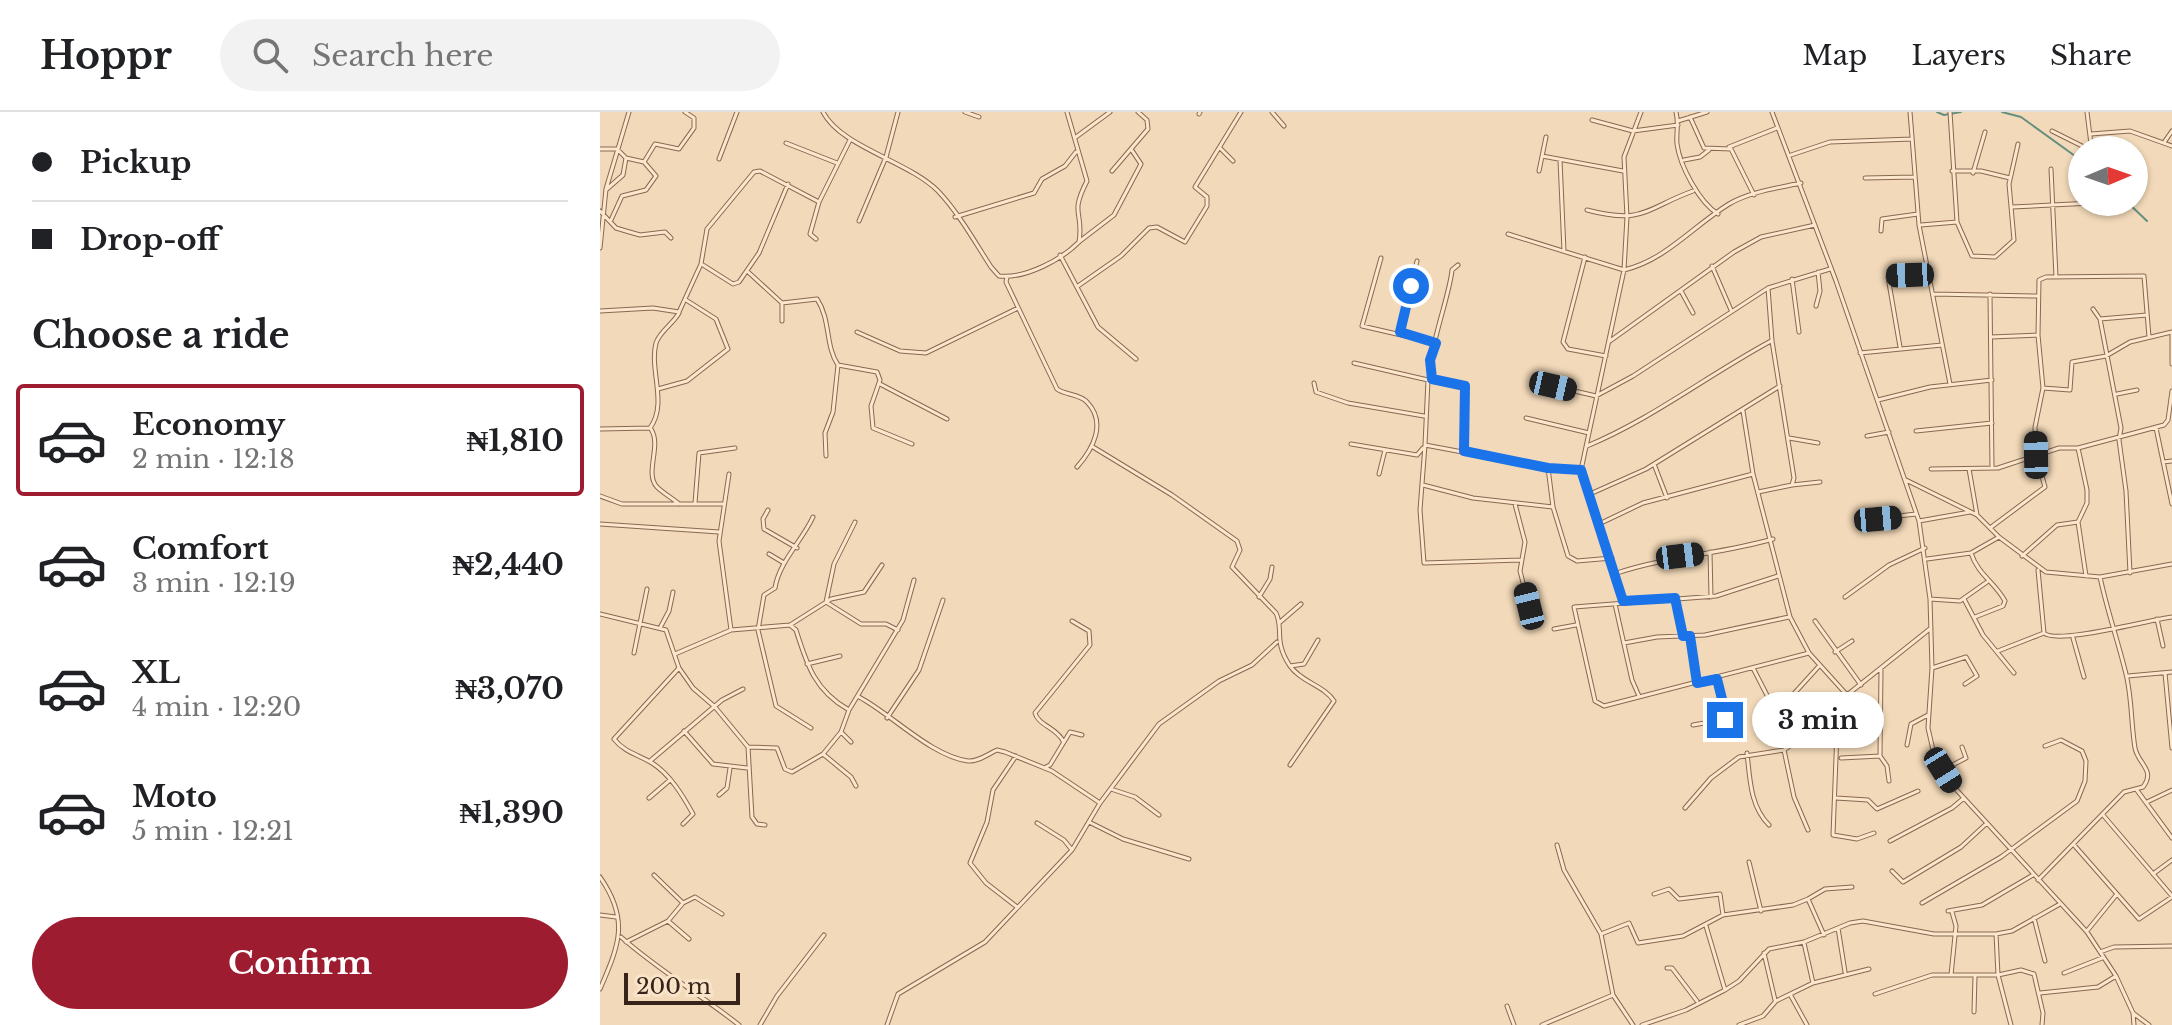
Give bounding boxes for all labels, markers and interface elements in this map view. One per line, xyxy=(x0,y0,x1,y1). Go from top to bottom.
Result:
search box xyxy=(220,19,780,91)
text: Hoppr xyxy=(40,32,172,79)
icon: search xyxy=(248,33,292,77)
text: Search here xyxy=(312,37,494,74)
text: Map xyxy=(1802,38,1867,73)
text: Layers xyxy=(1911,38,2006,73)
text: Share xyxy=(2050,38,2132,73)
north arrow xyxy=(2068,136,2148,216)
map controls xyxy=(2068,136,2148,216)
text: Pickup xyxy=(80,144,191,181)
text: Drop-off xyxy=(80,221,220,258)
car xyxy=(1886,262,1934,288)
route start xyxy=(1393,268,1429,304)
text: Choose a ride xyxy=(32,313,289,358)
car xyxy=(1527,369,1579,403)
icon: car xyxy=(36,404,108,476)
text: Economy xyxy=(132,406,285,443)
text: ₦1,810 xyxy=(467,422,564,459)
car xyxy=(2024,431,2048,479)
text: 2 min · 12:18 xyxy=(132,443,295,475)
car xyxy=(1853,505,1903,533)
icon: car xyxy=(36,528,108,600)
text: Comfort xyxy=(132,530,269,567)
car xyxy=(1655,541,1705,571)
text: ₦2,440 xyxy=(452,546,564,583)
text: 3 min · 12:19 xyxy=(132,567,296,599)
car xyxy=(1512,580,1546,632)
icon: car xyxy=(36,652,108,724)
text: XL xyxy=(132,654,180,691)
text: ₦3,070 xyxy=(455,670,564,707)
text: 4 min · 12:20 xyxy=(132,691,301,723)
callout: 3 min xyxy=(1753,692,1885,748)
route end xyxy=(1707,702,1743,738)
text: 3 min xyxy=(1778,704,1858,736)
car xyxy=(1920,743,1966,797)
icon: car xyxy=(36,776,108,848)
text: Moto xyxy=(132,778,217,815)
text: ₦1,390 xyxy=(459,794,564,831)
text: 5 min · 12:21 xyxy=(132,815,294,847)
button: Confirm xyxy=(32,917,568,1009)
scale bar xyxy=(624,969,740,1005)
text: 200 m xyxy=(636,973,711,1000)

